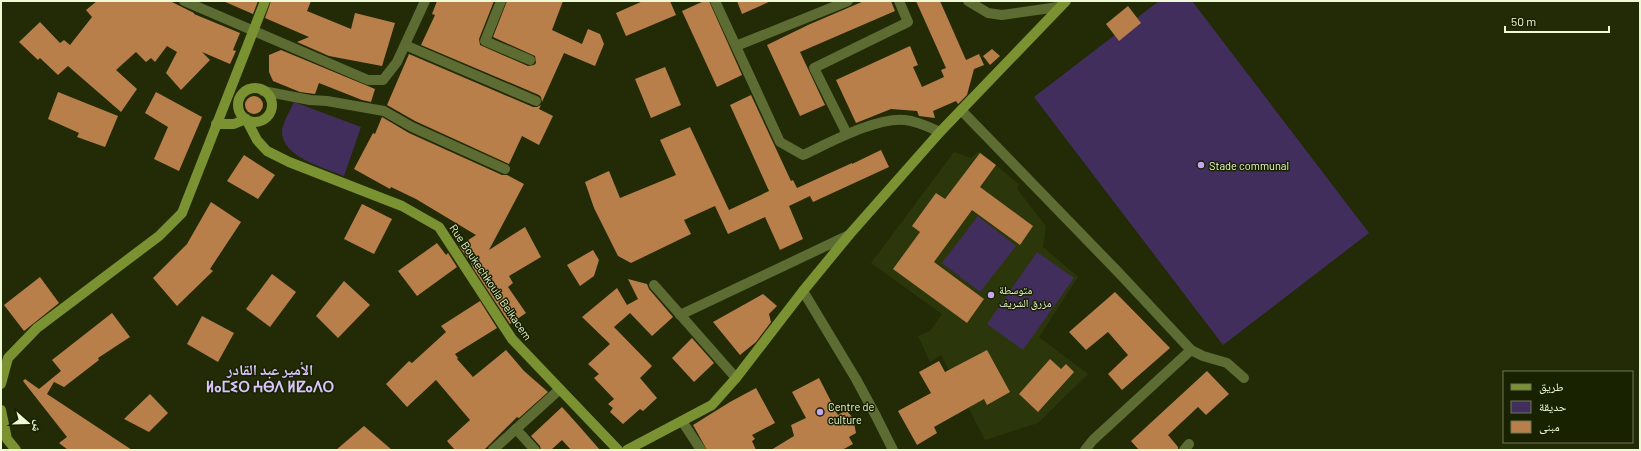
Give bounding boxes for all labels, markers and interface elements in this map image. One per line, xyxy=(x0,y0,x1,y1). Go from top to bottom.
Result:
scale bar xyxy=(1505,8,1609,34)
text: 50 m xyxy=(1511,14,1536,28)
place label: Stade communal xyxy=(1209,159,1289,172)
marker: Stade communal xyxy=(1196,160,1206,170)
street label: Rue Boukechkoula Belkacem xyxy=(447,222,535,342)
place label: متوسطة مزرق الشريف xyxy=(999,283,1051,310)
marker: متوسطة مزرق الشريف xyxy=(986,290,996,300)
district label: الأمير عبد القادر ⵍⴰⵎⵉⵔ ⵄⴱⴷ ⵍⵇⴰⴷⵔ xyxy=(206,360,335,395)
legend xyxy=(1503,371,1633,443)
text: طريق xyxy=(1539,379,1564,394)
text: حديقة xyxy=(1539,399,1567,414)
place label: Centre de culture xyxy=(828,400,874,426)
north arrow xyxy=(8,403,48,443)
marker: Centre de culture xyxy=(815,407,825,417)
text: ش xyxy=(28,418,46,435)
text: مبنى xyxy=(1539,419,1560,434)

